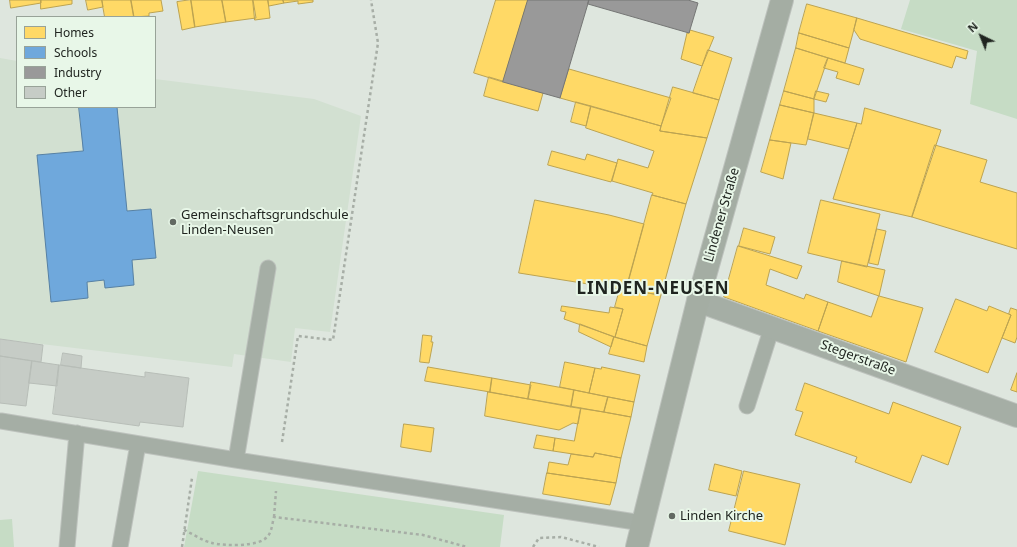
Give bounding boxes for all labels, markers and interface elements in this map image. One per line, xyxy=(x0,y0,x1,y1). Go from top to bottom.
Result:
legend xyxy=(16,16,156,108)
north arrow xyxy=(961,16,1001,56)
text: N xyxy=(964,18,981,35)
text: Homes xyxy=(54,24,94,41)
text: Schools xyxy=(54,44,97,61)
text: Industry xyxy=(54,64,101,81)
text: Other xyxy=(54,84,87,101)
street label: Lindener Straße xyxy=(701,166,743,264)
place label: Gemeinschaftsgrundschule Linden-Neusen xyxy=(181,207,349,238)
marker: Gemeinschaftsgrundschule Linden-Neusen xyxy=(168,217,178,227)
district label: LINDEN-NEUSEN xyxy=(576,279,730,299)
street label: Stegerstraße xyxy=(818,337,898,379)
place label: Linden Kirche xyxy=(680,508,763,524)
marker: Linden Kirche xyxy=(667,511,677,521)

